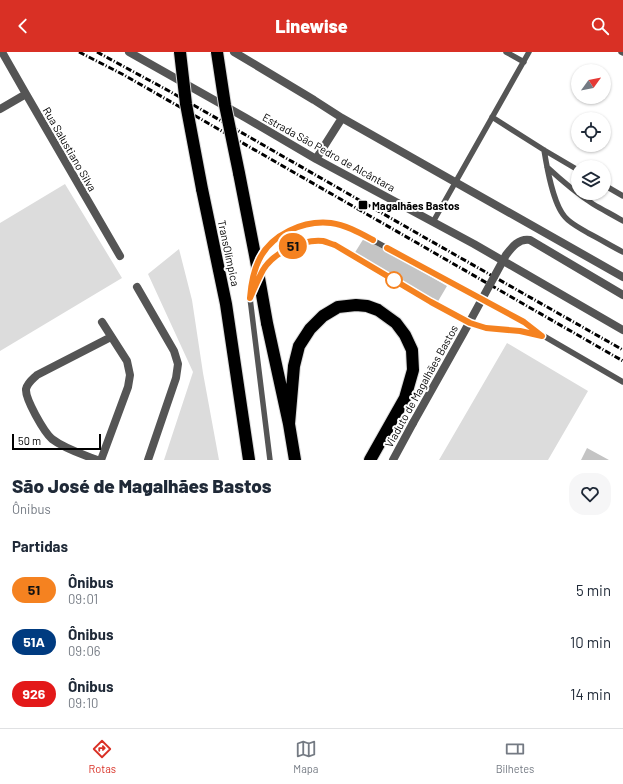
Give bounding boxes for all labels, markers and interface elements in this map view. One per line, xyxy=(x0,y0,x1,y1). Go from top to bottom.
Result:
icon: back xyxy=(12,15,34,37)
text: Linewise xyxy=(275,15,348,37)
icon: search xyxy=(589,15,611,37)
north arrow xyxy=(571,64,611,104)
map controls xyxy=(571,64,611,200)
street label: Rua Salustiano Silva xyxy=(41,105,99,193)
street label: Estrada São Pedro de Alcântara xyxy=(260,110,398,194)
button: locate xyxy=(571,112,611,152)
button: layers xyxy=(571,160,611,200)
marker: Magalhães Bastos xyxy=(357,199,369,211)
place label: Magalhães Bastos xyxy=(372,199,460,212)
street label: TransOlímpica xyxy=(216,219,242,287)
line badge: 51 xyxy=(275,233,311,259)
text: 51 xyxy=(287,237,299,254)
unlabelled marker xyxy=(385,271,403,289)
street label: Viaduto de Magalhães Bastos xyxy=(382,322,460,450)
scale bar xyxy=(12,432,101,451)
text: 50 m xyxy=(18,434,41,447)
button: heart xyxy=(569,473,611,515)
text: São José de Magalhães Bastos xyxy=(12,474,271,497)
text: Ônibus xyxy=(12,501,51,517)
text: Partidas xyxy=(12,537,68,555)
text: Ônibus xyxy=(68,573,114,591)
text: 51 xyxy=(28,581,40,598)
text: 5 min xyxy=(576,581,611,599)
text: 09:01 xyxy=(68,591,98,607)
text: Ônibus xyxy=(68,625,114,643)
text: 51A xyxy=(23,633,45,650)
text: 10 min xyxy=(570,633,611,651)
text: 09:06 xyxy=(68,643,101,659)
text: Ônibus xyxy=(68,677,114,695)
text: 926 xyxy=(23,685,45,702)
text: 14 min xyxy=(570,685,611,703)
text: 09:10 xyxy=(68,695,98,711)
tab: Rotas xyxy=(89,738,116,775)
tab: Mapa xyxy=(293,738,318,775)
tab: Bilhetes xyxy=(496,738,534,775)

